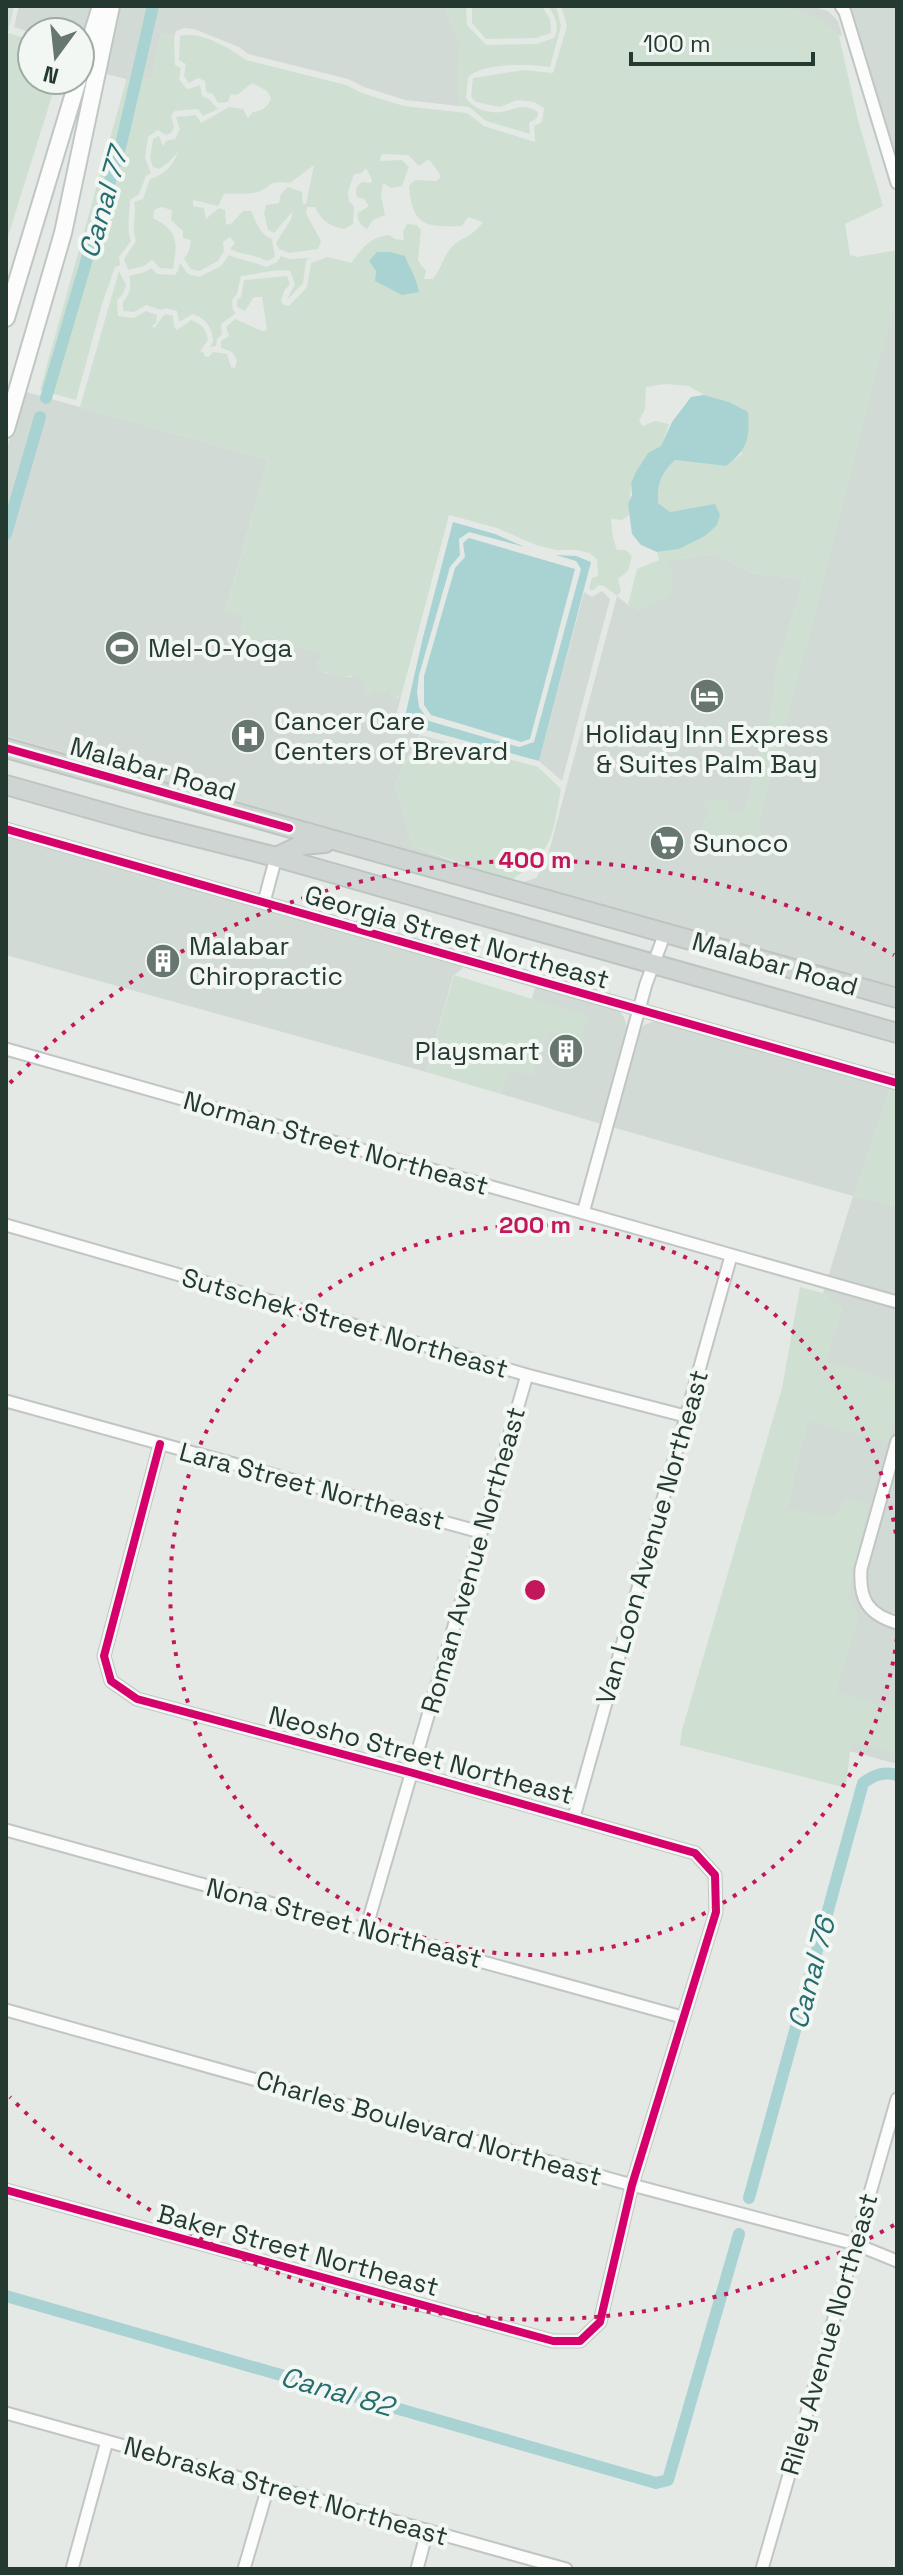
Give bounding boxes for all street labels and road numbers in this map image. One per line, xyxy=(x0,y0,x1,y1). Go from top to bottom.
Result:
street label: Malabar Road xyxy=(66,729,240,809)
street label: Georgia Street Northeast xyxy=(301,877,613,997)
street label: Malabar Road xyxy=(688,924,862,1004)
street label: Norman Street Northeast xyxy=(180,1083,492,1203)
street label: Sutschek Street Northeast xyxy=(178,1260,512,1386)
street label: Van Loon Avenue Northeast xyxy=(588,1366,716,1708)
street label: Roman Avenue Northeast xyxy=(413,1403,533,1717)
street label: Lara Street Northeast xyxy=(176,1434,448,1538)
street label: Neosho Street Northeast xyxy=(265,1698,577,1812)
street label: Nona Street Northeast xyxy=(203,1870,485,1976)
street label: Charles Boulevard Northeast xyxy=(252,2062,606,2194)
street label: Riley Avenue Northeast xyxy=(772,2189,886,2479)
street label: Baker Street Northeast xyxy=(153,2196,443,2304)
street label: Nebraska Street Northeast xyxy=(120,2428,452,2554)

